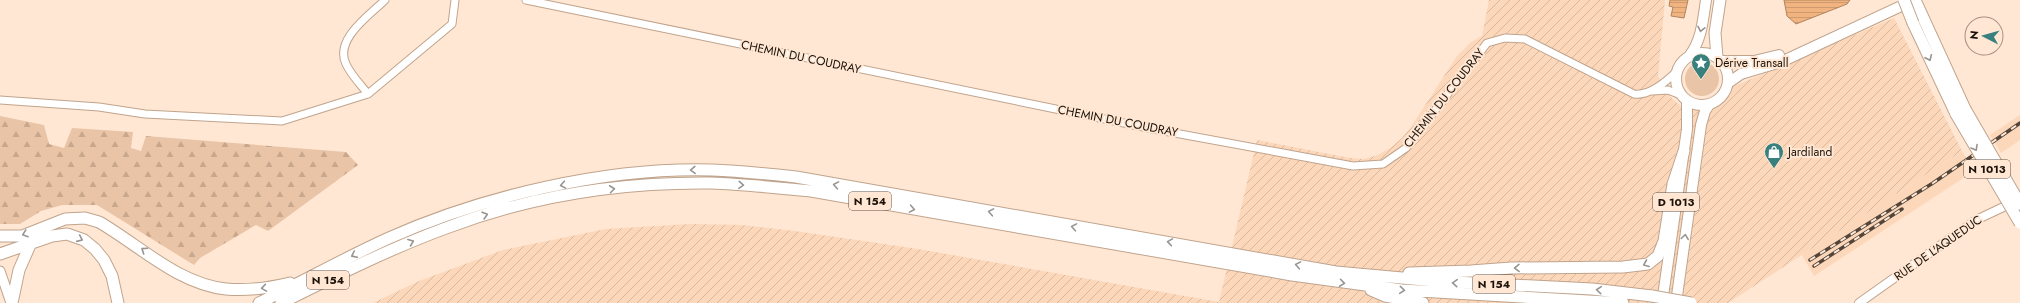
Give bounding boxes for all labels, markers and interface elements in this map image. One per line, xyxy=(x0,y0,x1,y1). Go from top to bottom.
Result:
north arrow xyxy=(1964,16,2004,56)
one-way arrow xyxy=(1698,25,1706,32)
text: N xyxy=(1966,30,1982,40)
street label: CHEMIN DU COUDRAY xyxy=(739,35,863,79)
street label: CHEMIN DU COUDRAY xyxy=(1399,44,1489,152)
place icon: Dérive Transall xyxy=(1690,52,1712,80)
place label: Dérive Transall xyxy=(1715,54,1788,72)
one-way arrow xyxy=(1924,54,1932,62)
street label: CHEMIN DU COUDRAY xyxy=(1056,101,1180,142)
shop icon: Jardiland xyxy=(1763,141,1785,169)
place label: Jardiland xyxy=(1786,143,1832,161)
one-way arrow xyxy=(1970,144,1977,151)
road number: N 1013 xyxy=(1964,160,2010,178)
one-way arrow xyxy=(690,166,696,175)
one-way arrow xyxy=(560,180,567,188)
one-way arrow xyxy=(738,180,744,189)
one-way arrow xyxy=(832,181,839,189)
one-way arrow xyxy=(609,185,615,194)
road number: N 154 xyxy=(849,192,891,210)
road number: D 1013 xyxy=(1653,193,1699,211)
one-way arrow xyxy=(909,204,915,212)
one-way arrow xyxy=(988,208,994,217)
one-way arrow xyxy=(481,211,488,220)
street label: RUE DE L'AQUEDUC xyxy=(1890,211,1986,285)
one-way arrow xyxy=(1071,223,1078,232)
one-way arrow xyxy=(22,229,29,238)
one-way arrow xyxy=(75,234,83,242)
one-way arrow xyxy=(1680,234,1689,240)
one-way arrow xyxy=(407,238,414,246)
one-way arrow xyxy=(1167,239,1173,247)
one-way arrow xyxy=(141,248,148,255)
one-way arrow xyxy=(351,250,359,258)
one-way arrow xyxy=(1643,259,1650,267)
one-way arrow xyxy=(1295,261,1301,270)
one-way arrow xyxy=(1514,264,1520,272)
road number: N 154 xyxy=(307,271,349,289)
road number: N 154 xyxy=(1473,275,1515,293)
one-way arrow xyxy=(1339,278,1345,287)
one-way arrow xyxy=(1452,278,1458,287)
one-way arrow xyxy=(261,283,267,292)
one-way arrow xyxy=(1399,285,1405,294)
one-way arrow xyxy=(1596,286,1602,295)

